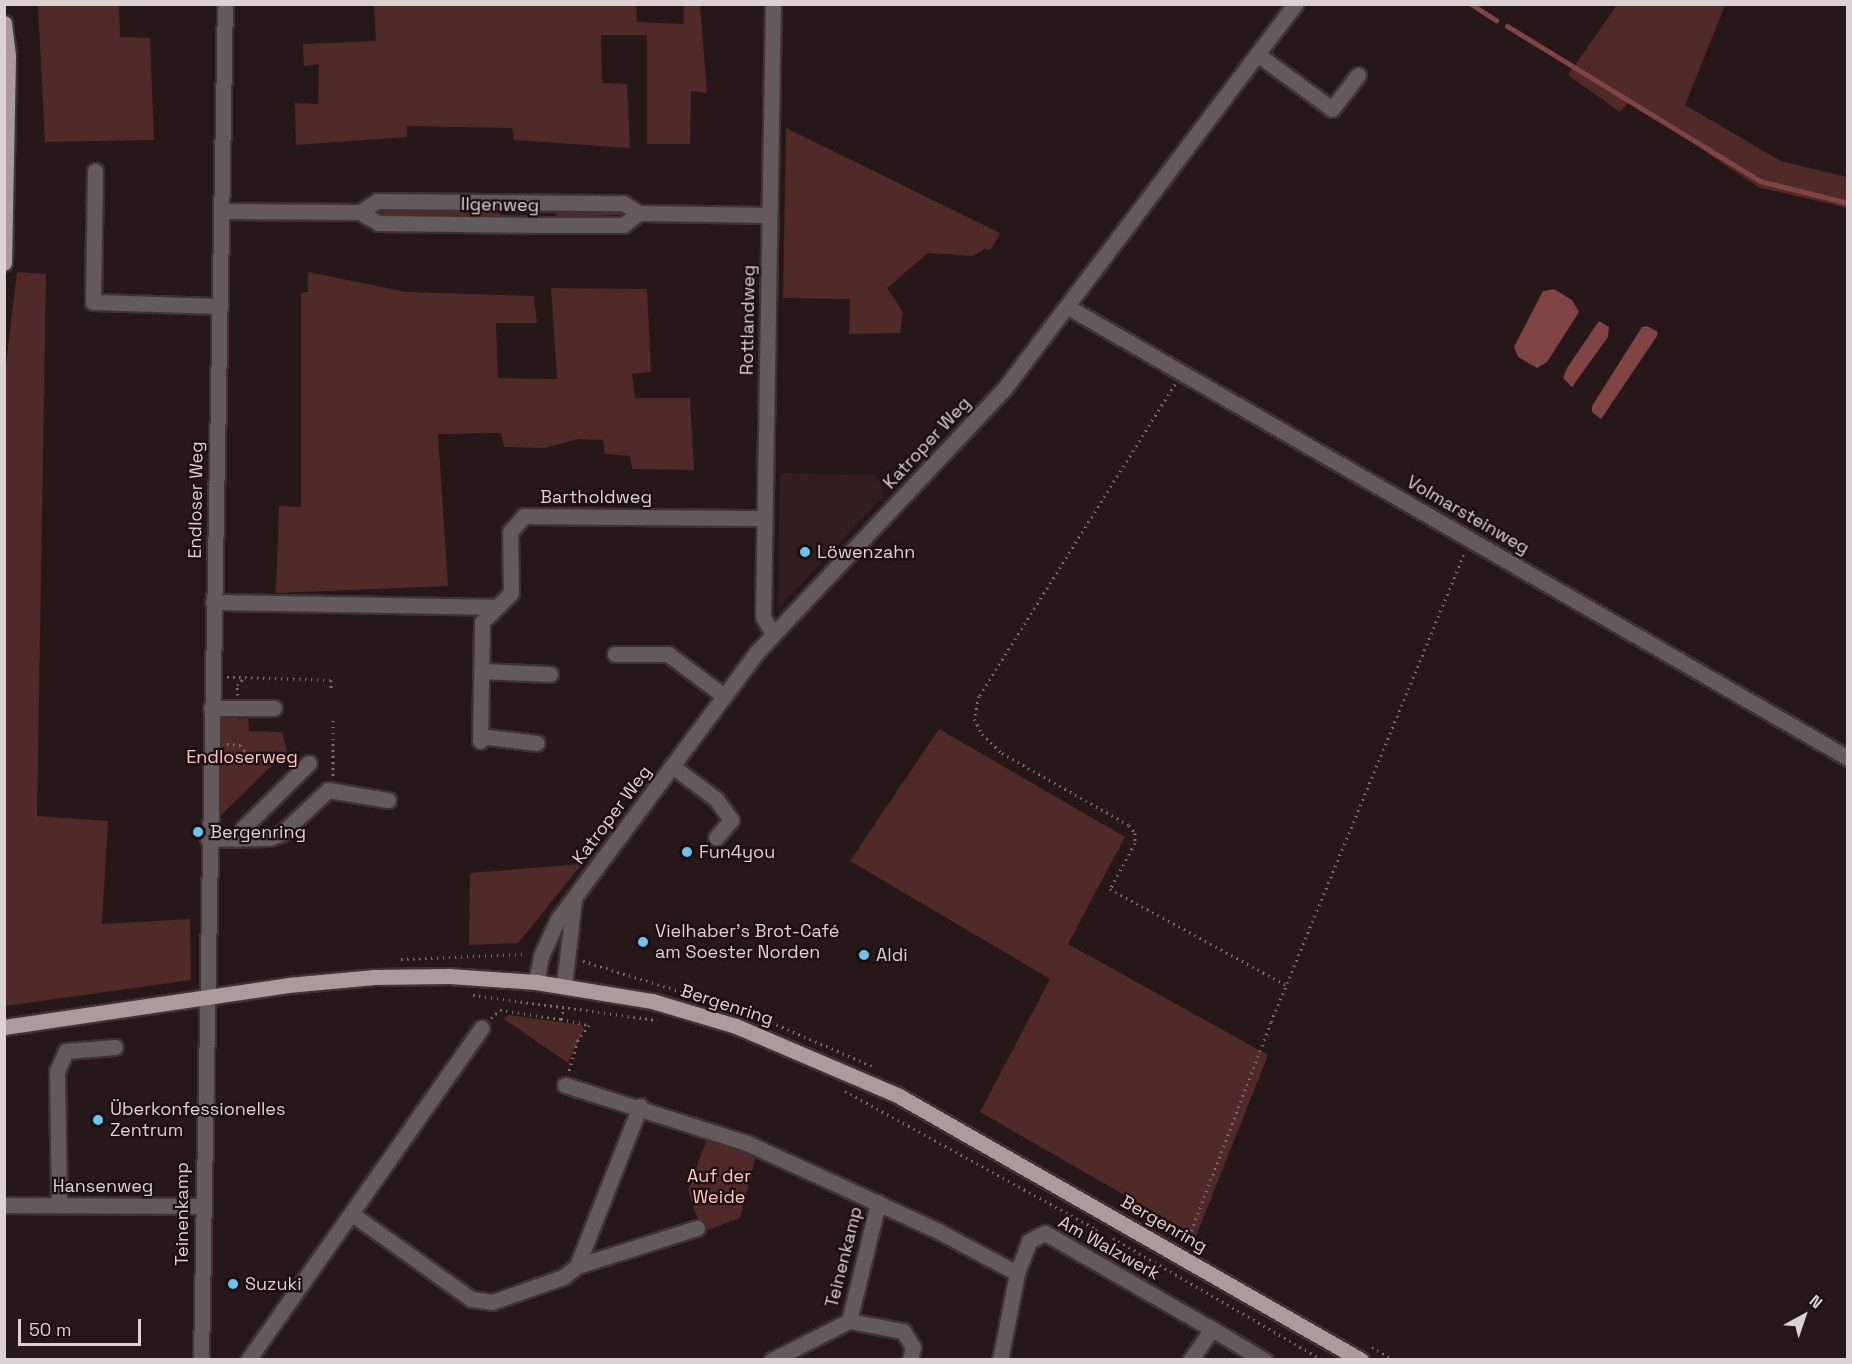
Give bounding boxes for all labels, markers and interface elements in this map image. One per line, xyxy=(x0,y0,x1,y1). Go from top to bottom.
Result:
street label: Ilgenweg xyxy=(461,194,539,216)
street label: Rottlandweg xyxy=(736,265,760,375)
street label: Katroper Weg xyxy=(879,392,975,494)
street label: Endloser Weg xyxy=(184,441,208,559)
street label: Volmarsteinweg xyxy=(1403,471,1533,559)
street label: Bartholdweg xyxy=(540,486,652,508)
place label: Löwenzahn xyxy=(817,541,915,563)
marker: Löwenzahn xyxy=(798,545,812,559)
park label: Endloserweg xyxy=(186,746,298,768)
street label: Katroper Weg xyxy=(568,761,656,869)
place label: Bergenring xyxy=(210,821,306,843)
marker: Bergenring xyxy=(191,825,205,839)
place label: Fun4you xyxy=(699,841,775,863)
marker: Fun4you xyxy=(680,845,694,859)
place label: Vielhaber's Brot-Café am Soester Norden xyxy=(655,921,839,964)
marker: Vielhaber's Brot-Café am Soester Norden xyxy=(636,935,650,949)
place label: Aldi xyxy=(876,944,908,966)
marker: Aldi xyxy=(857,948,871,962)
street label: Bergenring xyxy=(678,980,776,1030)
place label: Überkonfessionelles Zentrum xyxy=(110,1099,285,1142)
marker: Überkonfessionelles Zentrum xyxy=(91,1113,105,1127)
street label: Teinenkamp xyxy=(171,1162,193,1266)
park label: Auf der Weide xyxy=(687,1166,751,1208)
street label: Hansenweg xyxy=(53,1175,153,1197)
street label: Bergenring xyxy=(1117,1191,1211,1257)
street label: Teinenkamp xyxy=(821,1204,867,1310)
street label: Am Walzwerk xyxy=(1055,1211,1163,1285)
place label: Suzuki xyxy=(245,1273,302,1295)
marker: Suzuki xyxy=(226,1277,240,1291)
north arrow xyxy=(1774,1286,1834,1346)
text: N xyxy=(1805,1290,1827,1313)
scale bar xyxy=(21,1307,144,1345)
text: 50 m xyxy=(29,1318,71,1341)

